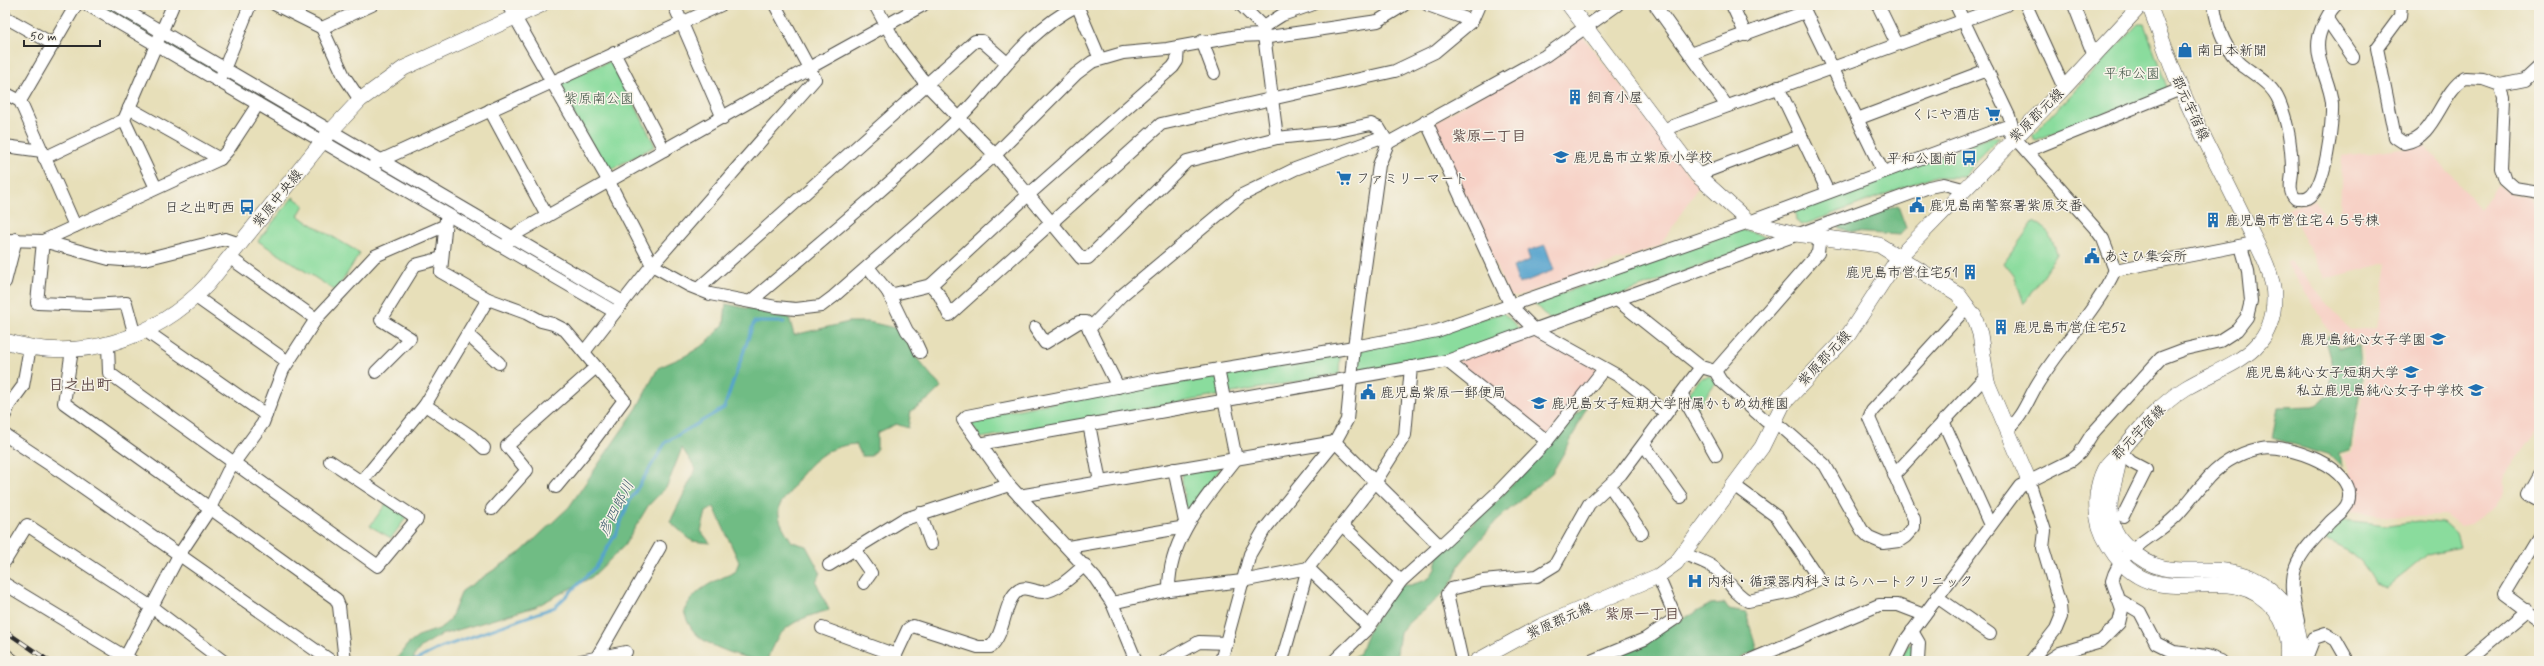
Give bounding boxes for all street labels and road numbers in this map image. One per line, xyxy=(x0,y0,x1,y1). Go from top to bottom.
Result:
street label: 郡元宇宿線 xyxy=(2167,73,2213,144)
street label: 紫原郡元線 xyxy=(2006,85,2068,147)
street label: 紫原中央線 xyxy=(249,166,307,231)
street label: 紫原郡元線 xyxy=(1794,327,1855,390)
street label: 郡元宇宿線 xyxy=(2108,401,2170,464)
street label: 紫原郡元線 xyxy=(1524,598,1595,643)

